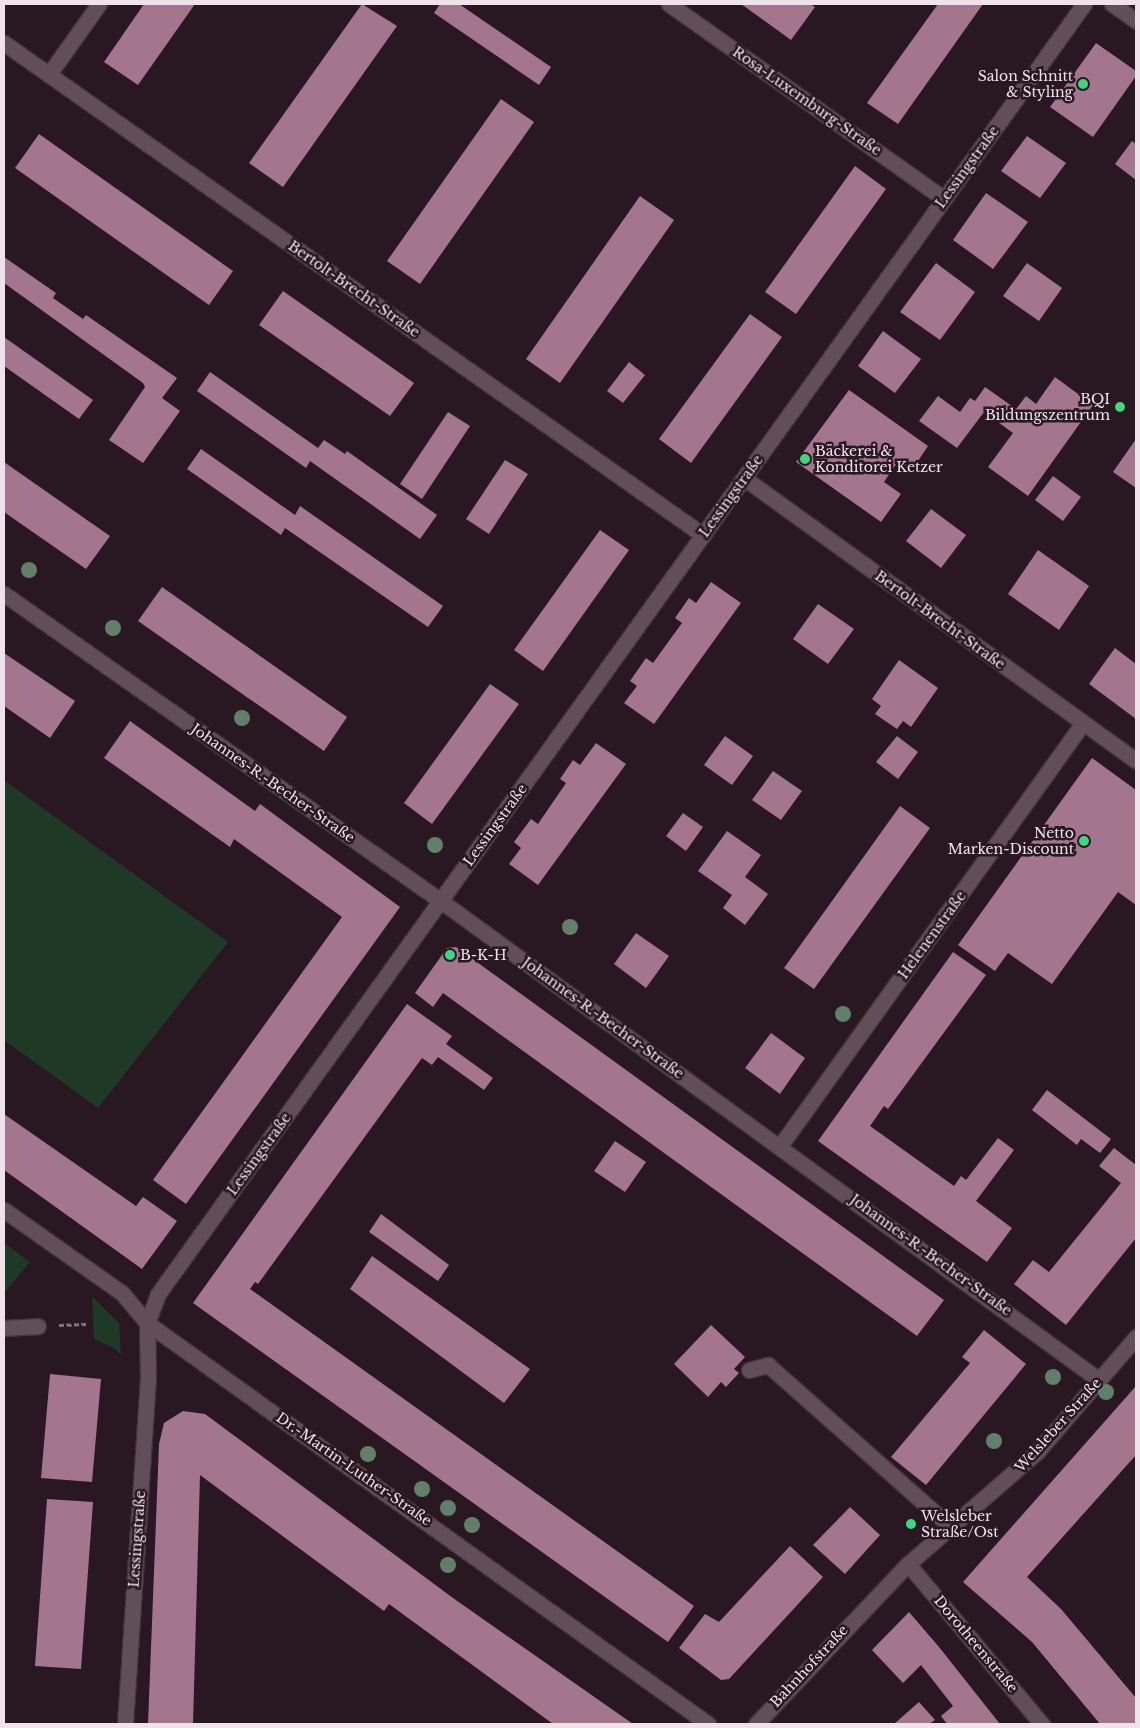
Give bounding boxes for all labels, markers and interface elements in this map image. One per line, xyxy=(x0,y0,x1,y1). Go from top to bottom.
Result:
street label: Rosa-Luxemburg-Straße xyxy=(729,43,885,159)
place label: Salon Schnitt & Styling xyxy=(978,68,1073,100)
marker: Salon Schnitt & Styling xyxy=(1077,78,1089,90)
street label: Lessingstraße xyxy=(932,123,1002,211)
street label: Bertolt-Brecht-Straße xyxy=(285,237,423,341)
place label: BQI Bildungszentrum xyxy=(985,391,1110,424)
marker: BQI Bildungszentrum xyxy=(1114,401,1126,413)
place label: Bäckerei & Konditorei Ketzer xyxy=(815,443,943,476)
street label: Lessingstraße xyxy=(696,452,766,540)
marker: Bäckerei & Konditorei Ketzer xyxy=(799,453,811,465)
street label: Bertolt-Brecht-Straße xyxy=(872,567,1008,673)
street label: Johannes-R.-Becher-Straße xyxy=(188,720,358,846)
street label: Lessingstraße xyxy=(460,781,530,869)
place label: Netto Marken-Discount xyxy=(948,825,1074,858)
marker: Netto Marken-Discount xyxy=(1078,835,1090,847)
street label: Helenenstraße xyxy=(895,888,969,982)
place label: B-K-H xyxy=(460,947,507,963)
marker: B-K-H xyxy=(444,949,456,961)
street label: Johannes-R.-Becher-Straße xyxy=(519,954,687,1082)
street label: Lessingstraße xyxy=(224,1110,294,1198)
street label: Johannes-R.-Becher-Straße xyxy=(847,1191,1015,1319)
street label: Welsleber Straße xyxy=(1011,1374,1105,1476)
street label: Dr.-Martin-Luther-Straße xyxy=(273,1409,435,1529)
street label: Lessingstraße xyxy=(125,1490,149,1588)
place label: Welsleber Straße/Ost xyxy=(921,1508,999,1540)
marker: Welsleber Straße/Ost xyxy=(905,1518,917,1530)
street label: Dorotheenstraße xyxy=(931,1592,1021,1696)
street label: Bahnhofstraße xyxy=(767,1622,851,1710)

